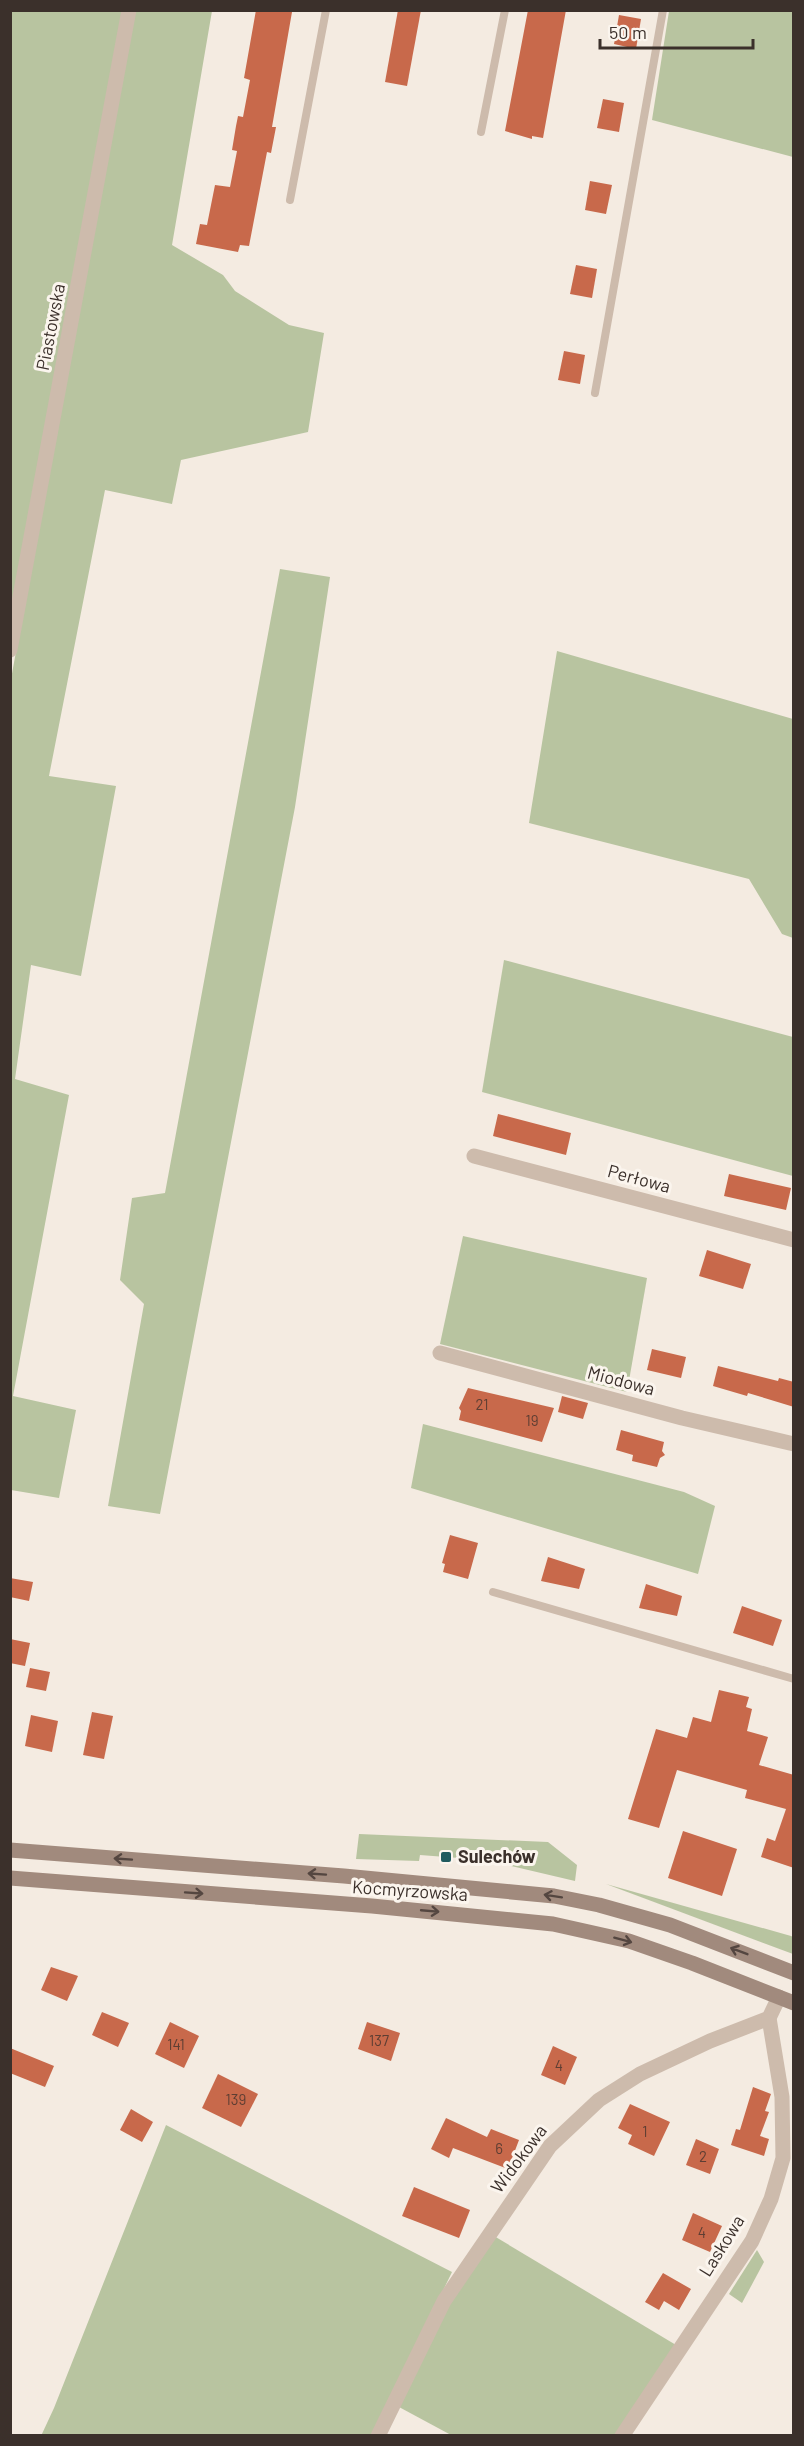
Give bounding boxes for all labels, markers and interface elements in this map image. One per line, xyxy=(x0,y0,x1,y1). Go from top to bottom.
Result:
scale bar xyxy=(600,12,753,50)
text: 50 m xyxy=(609,21,647,43)
street label: Piastowska xyxy=(31,282,69,372)
street label: Perłowa xyxy=(605,1159,673,1197)
street label: Miodowa xyxy=(585,1361,657,1400)
house number: 21 xyxy=(475,1395,489,1413)
house number: 19 xyxy=(525,1411,539,1429)
place label: Sulechów xyxy=(458,1845,536,1867)
marker: Sulechów xyxy=(439,1850,453,1864)
one-way arrow xyxy=(113,1853,133,1864)
one-way arrow xyxy=(307,1868,327,1879)
street label: Kocmyrzowska xyxy=(351,1875,469,1905)
one-way arrow xyxy=(184,1888,204,1899)
one-way arrow xyxy=(543,1890,563,1901)
one-way arrow xyxy=(420,1906,440,1917)
one-way arrow xyxy=(613,1935,632,1946)
one-way arrow xyxy=(731,1945,749,1956)
house number: 137 xyxy=(369,2031,389,2049)
house number: 141 xyxy=(167,2035,185,2053)
house number: 4 xyxy=(555,2056,563,2074)
house number: 139 xyxy=(226,2090,246,2108)
street label: Widokowa xyxy=(485,2120,551,2197)
house number: 1 xyxy=(642,2122,648,2140)
house number: 6 xyxy=(495,2139,503,2157)
house number: 2 xyxy=(699,2147,707,2165)
street label: Laskowa xyxy=(694,2211,749,2280)
house number: 4 xyxy=(698,2223,706,2241)

